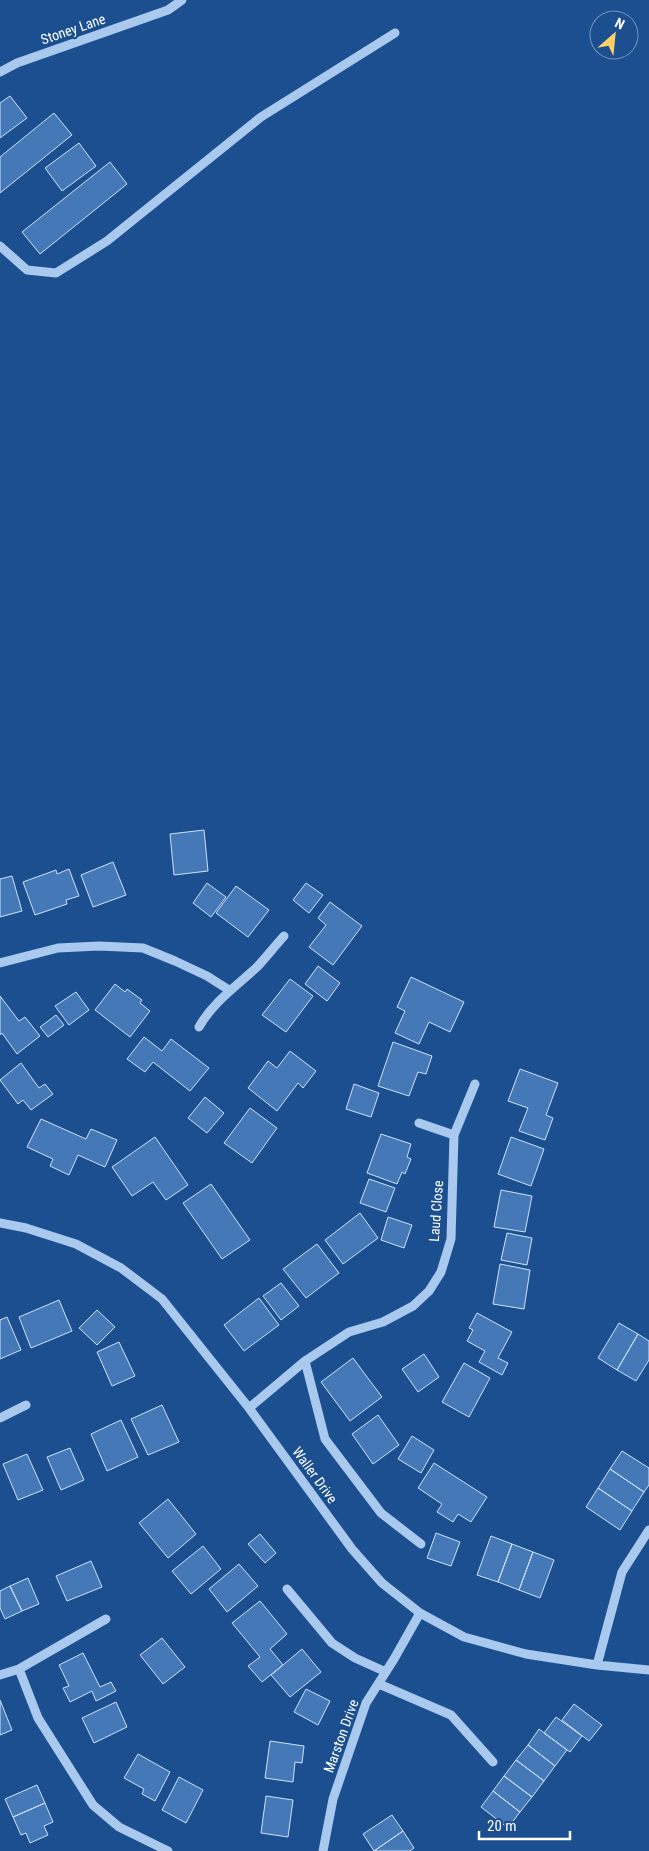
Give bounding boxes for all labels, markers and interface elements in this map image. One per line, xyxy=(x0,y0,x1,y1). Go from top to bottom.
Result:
street label: Stoney Lane xyxy=(39,10,108,48)
north arrow xyxy=(589,10,639,60)
text: N xyxy=(612,14,627,32)
street label: Laud Close xyxy=(426,1179,446,1242)
street label: Waller Drive xyxy=(289,1444,341,1507)
street label: Marston Drive xyxy=(320,1697,362,1775)
scale bar xyxy=(479,1808,570,1840)
text: 20 m xyxy=(487,1817,517,1835)

